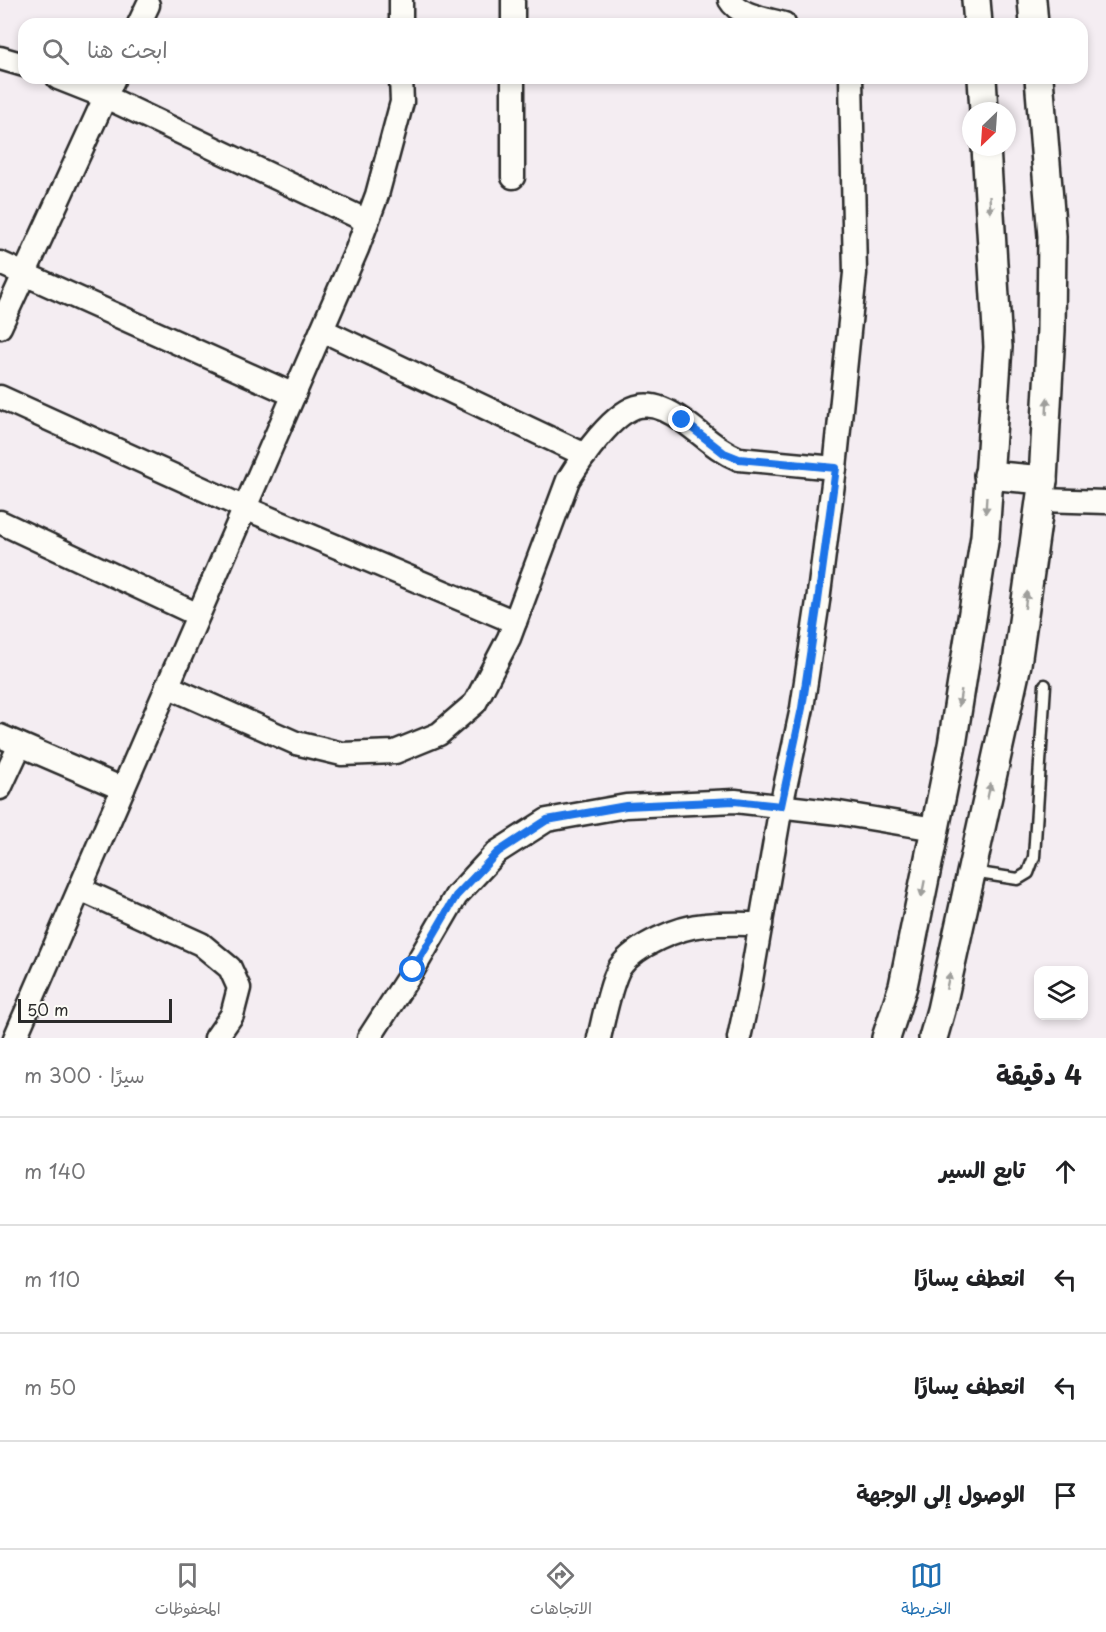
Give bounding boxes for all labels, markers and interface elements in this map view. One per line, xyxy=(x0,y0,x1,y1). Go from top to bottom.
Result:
search box xyxy=(18,18,1088,84)
text: ابحث هنا xyxy=(87,32,168,65)
icon: search xyxy=(39,35,72,68)
north arrow xyxy=(962,102,1016,156)
one-way arrow xyxy=(985,196,994,215)
one-way arrow xyxy=(1043,396,1052,415)
route end xyxy=(668,406,694,432)
one-way arrow xyxy=(982,495,991,514)
one-way arrow xyxy=(1021,590,1030,609)
one-way arrow xyxy=(955,688,964,707)
one-way arrow xyxy=(985,781,994,800)
one-way arrow xyxy=(918,880,927,899)
route start xyxy=(399,956,425,982)
map controls xyxy=(1034,966,1088,1020)
button: layers xyxy=(1034,966,1088,1020)
one-way arrow xyxy=(943,972,953,991)
scale bar xyxy=(18,996,172,1024)
text: 50 m xyxy=(27,997,68,1021)
text: 4 دقيقة xyxy=(996,1055,1082,1094)
text: سيرًا · 300 m xyxy=(24,1060,145,1090)
text: تابع السير xyxy=(940,1152,1025,1185)
icon: ahead xyxy=(1049,1155,1082,1188)
text: 140 m xyxy=(24,1156,86,1186)
text: انعطف يسارًا xyxy=(914,1260,1025,1293)
icon: left xyxy=(1049,1263,1082,1296)
text: 110 m xyxy=(24,1264,80,1294)
text: انعطف يسارًا xyxy=(914,1368,1025,1401)
icon: left xyxy=(1049,1371,1082,1404)
text: 50 m xyxy=(24,1372,76,1402)
text: الوصول إلى الوجهة xyxy=(856,1476,1025,1509)
icon: arrive xyxy=(1049,1479,1082,1512)
tab: المحفوظات xyxy=(155,1559,221,1623)
tab: الاتجاهات xyxy=(530,1559,592,1623)
tab: الخريطة xyxy=(901,1559,951,1623)

